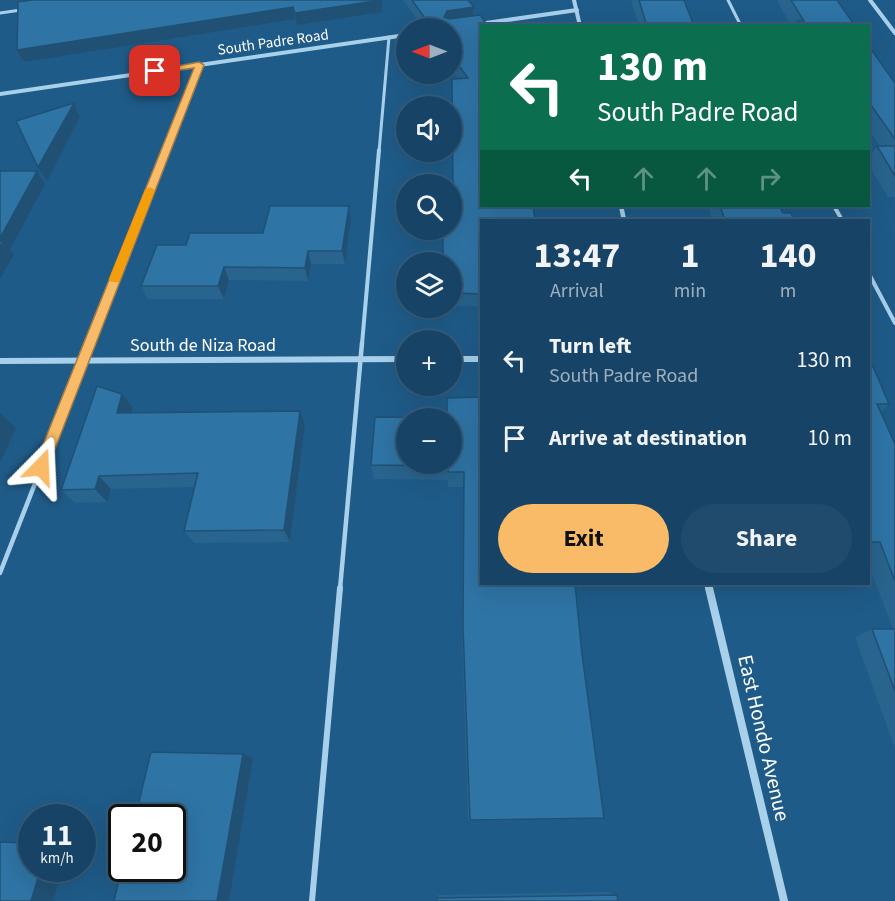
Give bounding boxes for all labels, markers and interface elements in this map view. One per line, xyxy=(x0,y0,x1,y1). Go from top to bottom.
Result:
north arrow xyxy=(396,18,462,84)
map controls xyxy=(396,18,462,474)
street label: South Padre Road xyxy=(216,24,330,61)
text: 130 m xyxy=(597,37,708,97)
pin xyxy=(129,45,180,96)
icon: left xyxy=(498,48,576,126)
icon: arrive xyxy=(138,54,171,87)
text: South Padre Road xyxy=(597,93,799,132)
button: sound xyxy=(396,96,462,162)
icon: left xyxy=(564,162,597,195)
icon: ahead xyxy=(627,162,660,195)
icon: ahead xyxy=(690,162,723,195)
icon: right xyxy=(753,162,786,195)
button: search xyxy=(396,174,462,240)
text: 13:47 xyxy=(533,230,620,281)
text: 1 xyxy=(680,230,699,281)
text: 140 xyxy=(760,230,817,281)
button: layers xyxy=(396,252,462,318)
text: Arrival xyxy=(550,277,604,305)
text: min xyxy=(674,277,706,305)
text: m xyxy=(780,277,796,305)
button: + xyxy=(396,330,462,396)
text: Turn left xyxy=(549,330,631,362)
street label: South de Niza Road xyxy=(130,333,276,358)
icon: left xyxy=(498,344,531,377)
text: 130 m xyxy=(797,344,852,376)
text: South Padre Road xyxy=(549,362,698,390)
button: − xyxy=(396,408,462,474)
icon: arrive xyxy=(498,422,531,455)
text: Arrive at destination xyxy=(549,422,747,454)
text: 10 m xyxy=(807,422,852,454)
position arrow xyxy=(9,435,73,499)
button: Exit xyxy=(498,504,669,573)
button: Share xyxy=(681,504,852,573)
street label: East Hondo Avenue xyxy=(730,652,798,824)
speed limit sign: 20 xyxy=(108,804,186,882)
text: 11 xyxy=(41,814,73,857)
text: km/h xyxy=(40,848,74,869)

